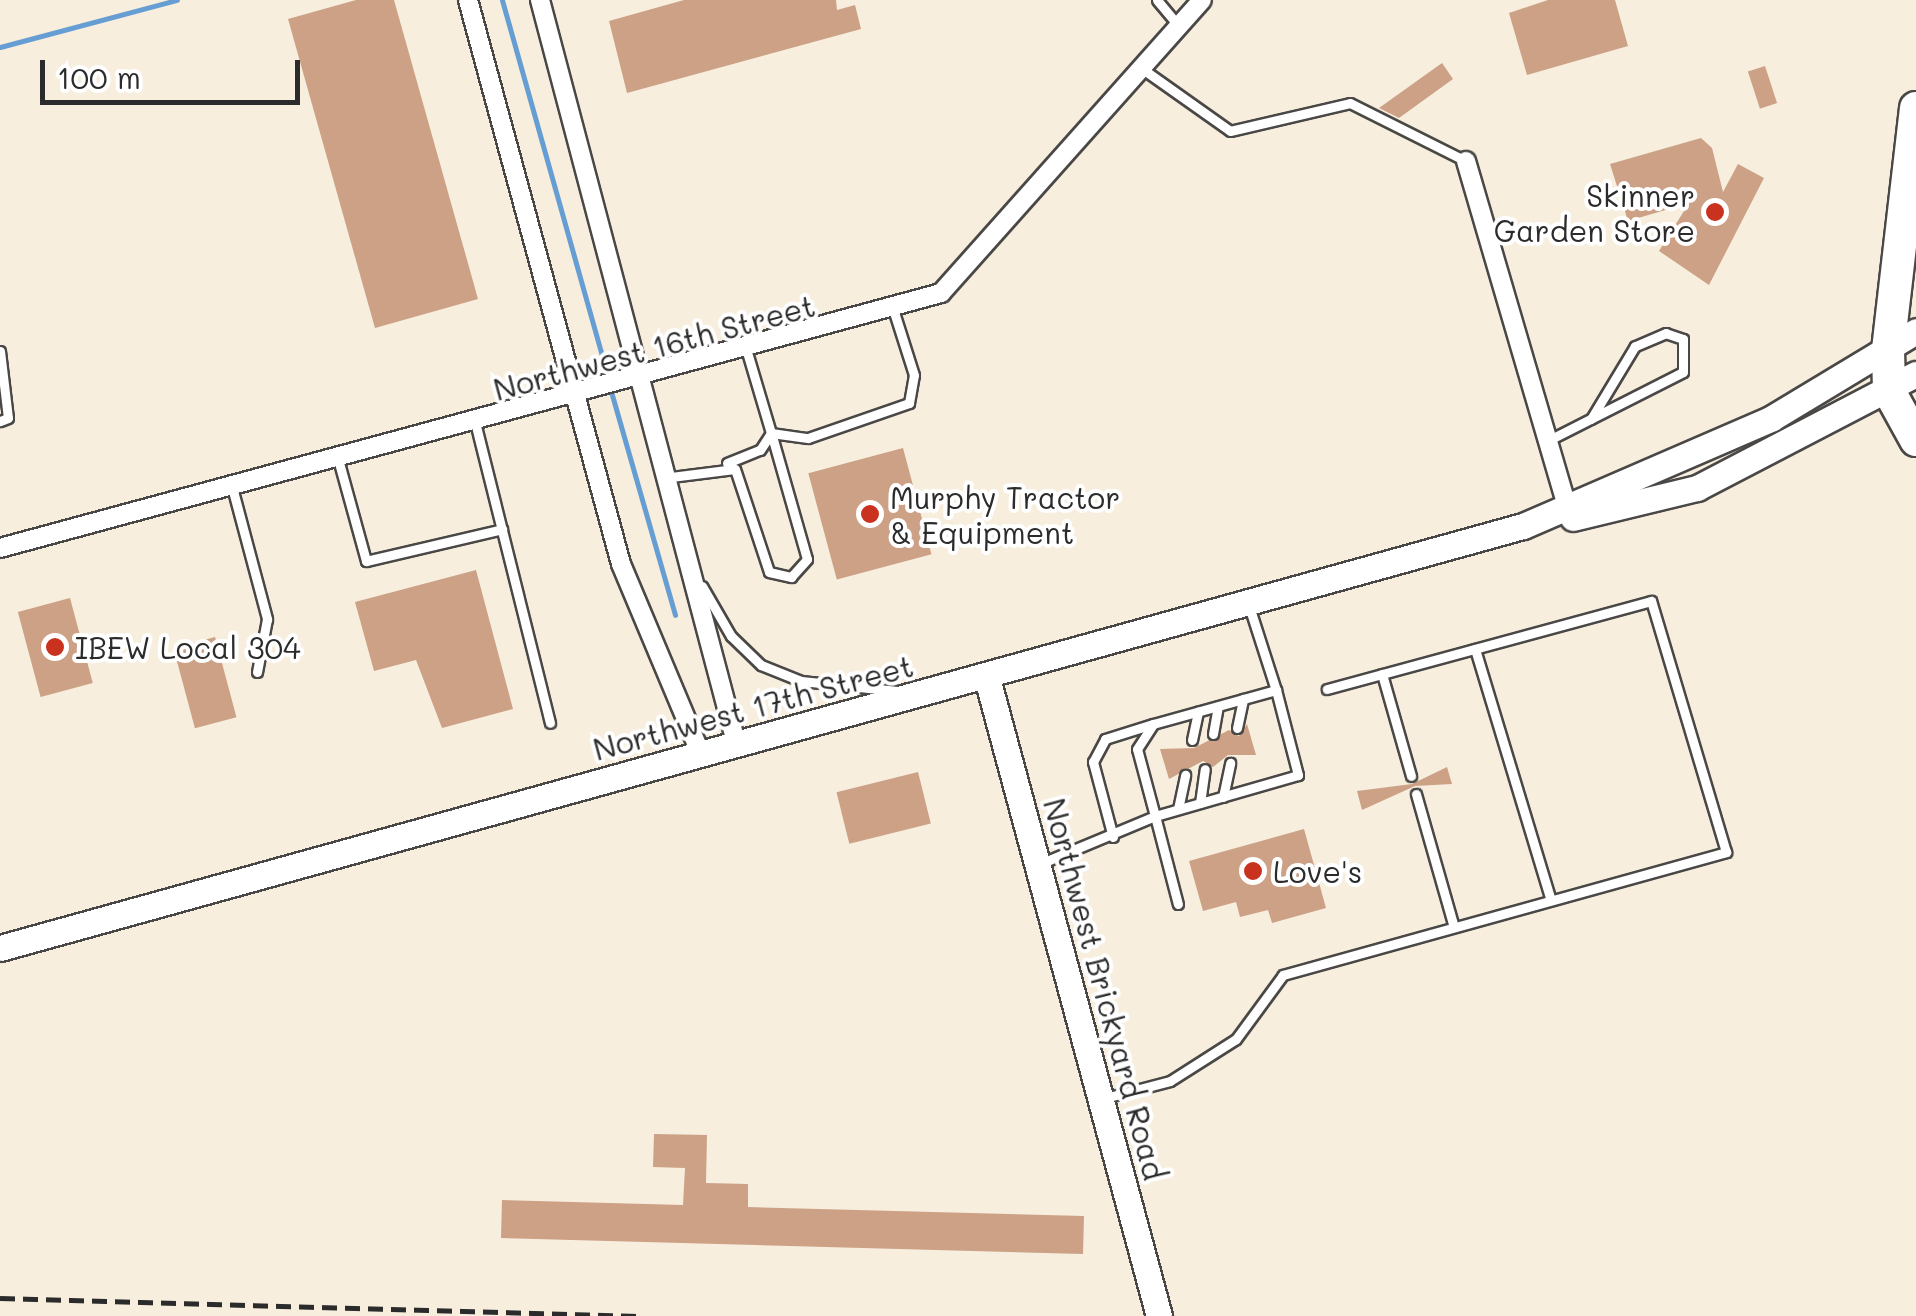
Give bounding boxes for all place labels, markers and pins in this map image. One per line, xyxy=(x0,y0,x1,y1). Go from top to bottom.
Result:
place label: Skinner Garden Store xyxy=(1494,177,1695,248)
marker: Skinner Garden Store xyxy=(1704,201,1726,223)
place label: Murphy Tractor & Equipment xyxy=(890,479,1120,550)
marker: Murphy Tractor & Equipment xyxy=(859,503,881,525)
place label: IBEW Local 304 xyxy=(75,629,301,665)
marker: IBEW Local 304 xyxy=(44,636,66,658)
place label: Love's xyxy=(1273,853,1362,889)
marker: Love's xyxy=(1242,860,1264,882)

